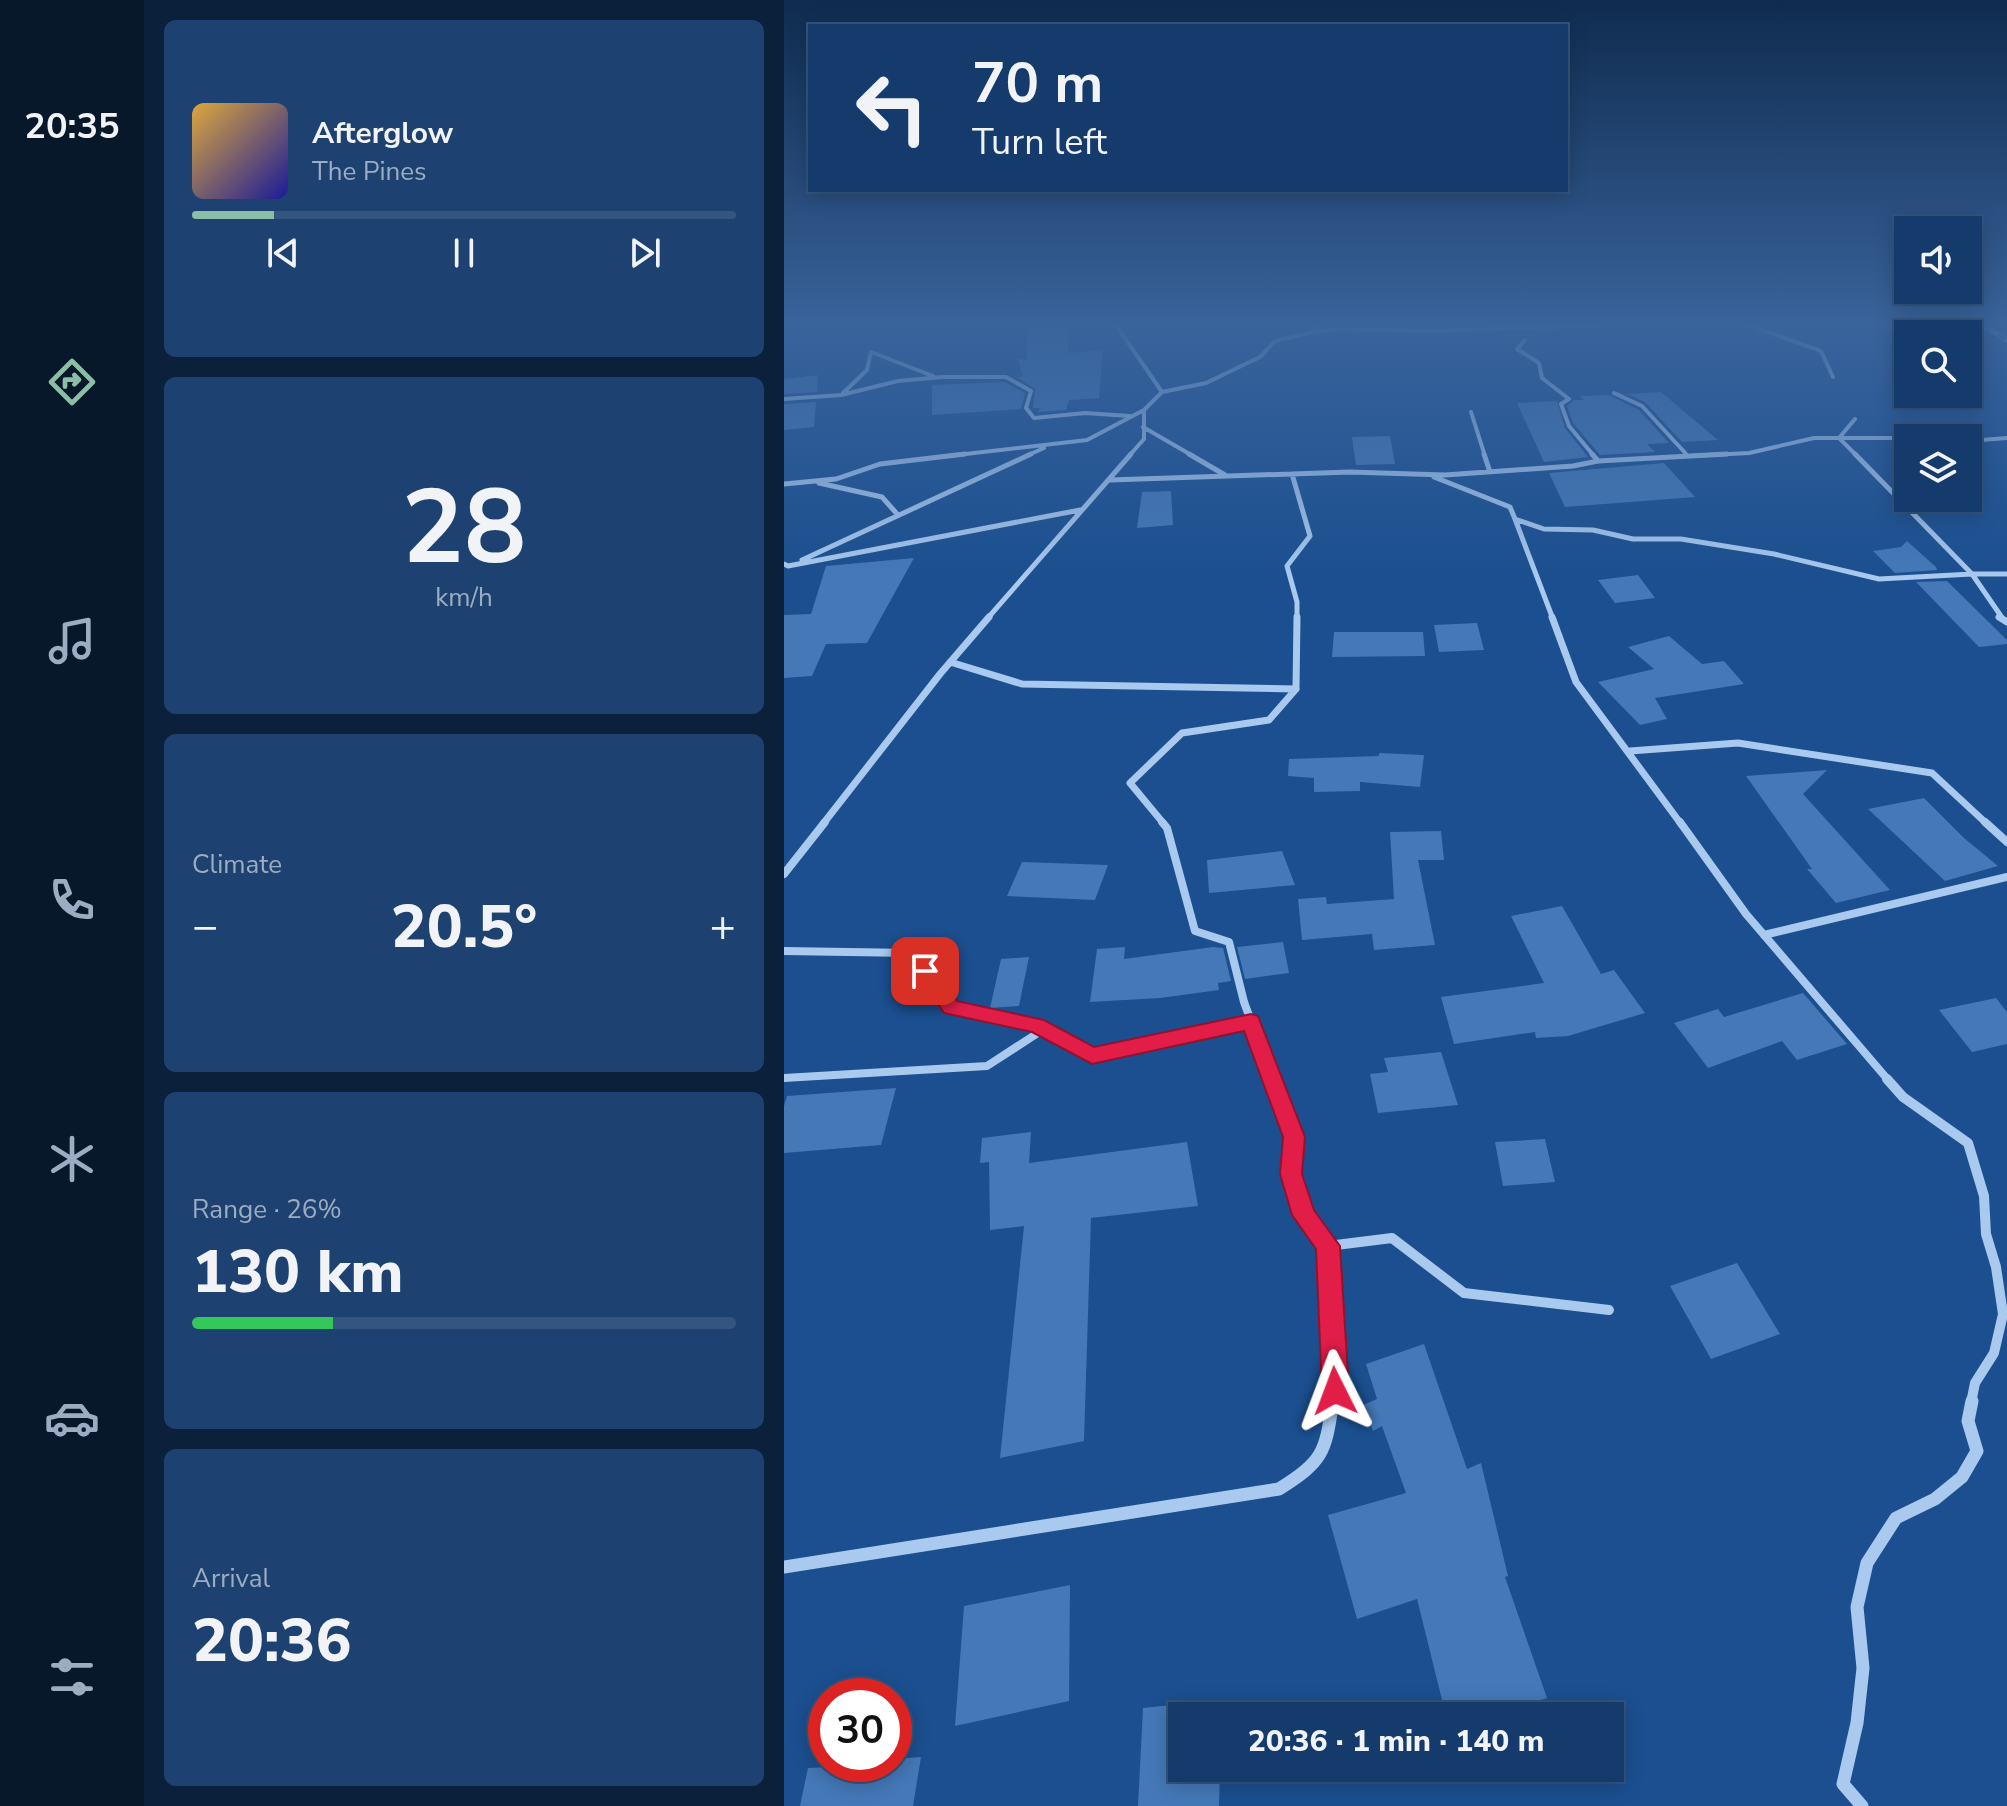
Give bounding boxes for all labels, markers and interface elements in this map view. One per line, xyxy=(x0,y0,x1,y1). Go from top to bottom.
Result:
text: 70 m xyxy=(972,45,1103,122)
icon: left xyxy=(840,56,944,160)
text: 20:35 xyxy=(24,102,120,151)
text: Afterglow xyxy=(312,113,453,154)
text: Turn left xyxy=(972,118,1107,167)
text: The Pines xyxy=(312,154,427,189)
map controls xyxy=(1894,216,1982,512)
button: sound xyxy=(1894,216,1982,304)
icon: previous xyxy=(261,231,305,275)
icon: pause xyxy=(442,231,486,275)
icon: next xyxy=(623,231,667,275)
button: search xyxy=(1894,320,1982,408)
icon: directions xyxy=(44,354,100,410)
button: layers xyxy=(1894,424,1982,512)
text: 28 xyxy=(402,457,526,599)
text: km/h xyxy=(435,580,493,615)
icon: music xyxy=(44,613,100,669)
text: Climate xyxy=(192,847,282,882)
icon: phone xyxy=(44,872,100,928)
text: 20.5° xyxy=(391,886,537,968)
text: − xyxy=(192,897,218,957)
text: + xyxy=(710,897,736,957)
pin xyxy=(891,937,959,1005)
icon: arrive xyxy=(903,949,947,993)
icon: climate xyxy=(44,1131,100,1187)
text: Range · 26% xyxy=(192,1192,342,1227)
text: 130 km xyxy=(192,1231,404,1313)
position arrow xyxy=(1293,1349,1377,1433)
icon: car xyxy=(44,1390,100,1446)
text: Arrival xyxy=(192,1561,270,1596)
text: 20:36 xyxy=(192,1600,352,1682)
icon: filters xyxy=(44,1649,100,1705)
speed limit sign: 30 xyxy=(808,1678,912,1782)
text: 20:36 · 1 min · 140 m xyxy=(1248,1721,1544,1762)

